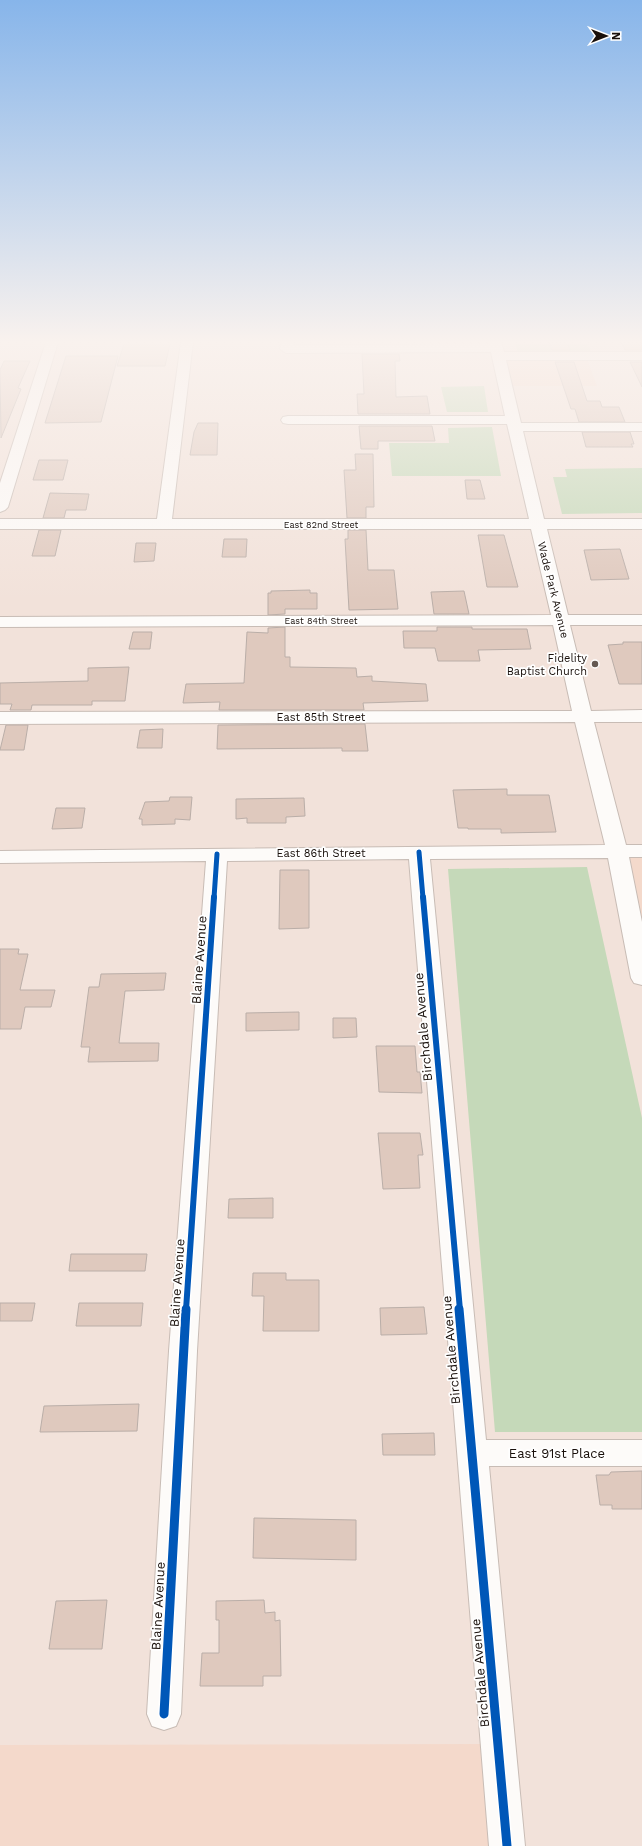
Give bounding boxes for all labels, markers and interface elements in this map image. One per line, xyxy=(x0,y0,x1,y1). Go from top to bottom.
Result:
north arrow xyxy=(586,16,626,56)
text: N xyxy=(609,32,622,40)
street label: East 82nd Street xyxy=(284,520,359,530)
street label: Wade Park Avenue xyxy=(535,540,571,640)
street label: East 84th Street xyxy=(285,616,358,626)
place label: Fidelity Baptist Church xyxy=(507,652,587,678)
marker: Fidelity Baptist Church xyxy=(590,659,600,669)
street label: East 85th Street xyxy=(277,711,366,724)
street label: East 86th Street xyxy=(276,847,366,860)
street label: Blaine Avenue xyxy=(188,915,210,1005)
street label: Birchdale Avenue xyxy=(411,972,435,1082)
street label: Blaine Avenue xyxy=(166,1238,188,1328)
street label: Birchdale Avenue xyxy=(439,1295,463,1405)
street label: East 91st Place xyxy=(509,1446,605,1461)
street label: Blaine Avenue xyxy=(148,1561,168,1651)
street label: Birchdale Avenue xyxy=(468,1618,492,1728)

